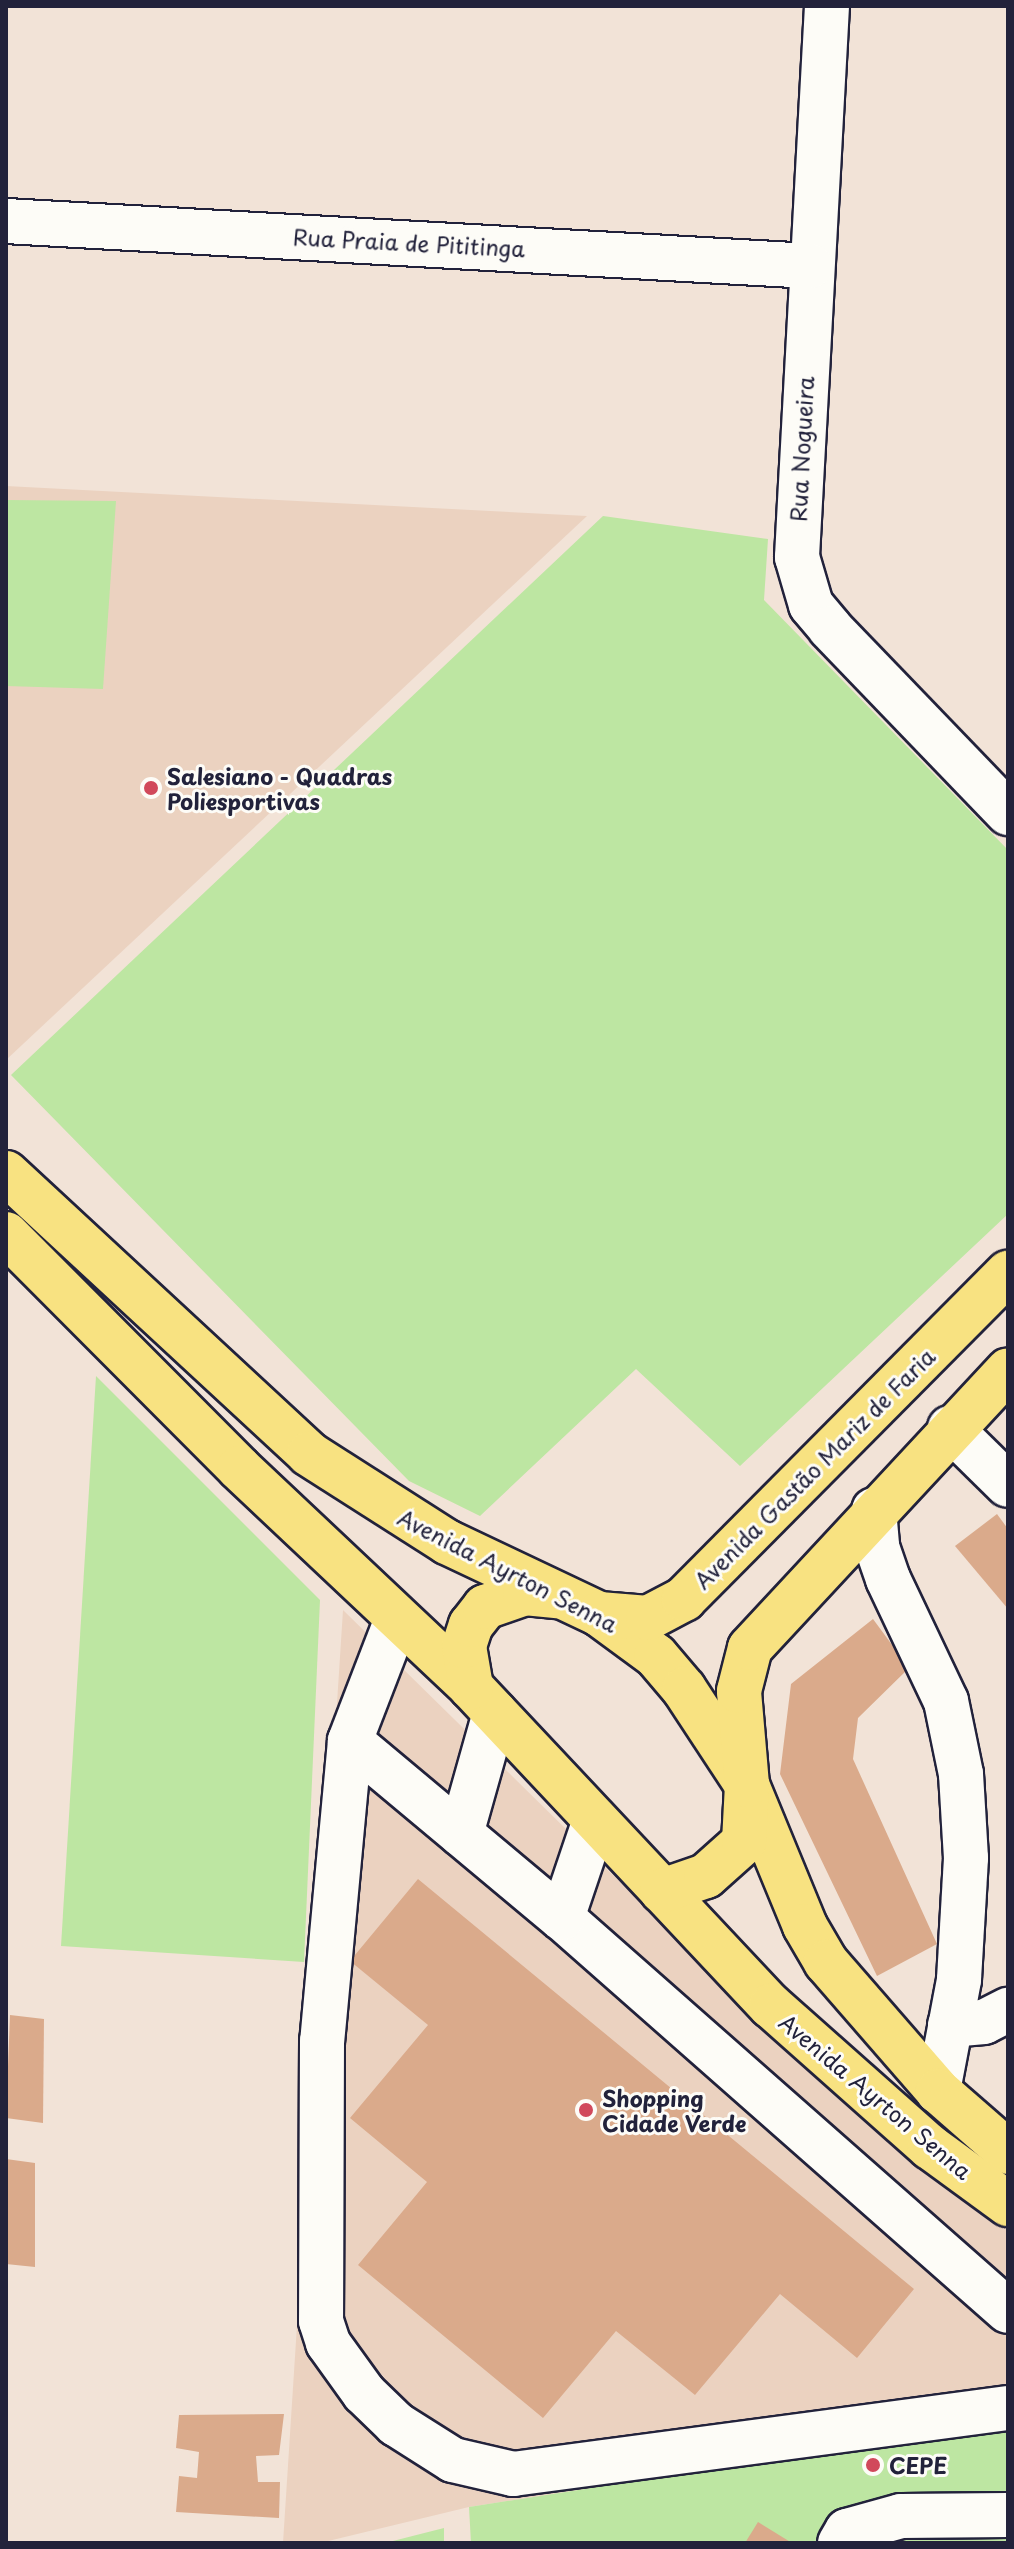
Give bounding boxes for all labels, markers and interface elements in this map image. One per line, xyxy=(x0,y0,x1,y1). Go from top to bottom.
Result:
street label: Rua Praia de Pititinga xyxy=(291,223,527,261)
street label: Rua Nogueira xyxy=(784,375,818,523)
place label: Salesiano - Quadras Poliesportivas xyxy=(167,762,393,814)
marker: Salesiano - Quadras Poliesportivas xyxy=(142,779,160,797)
street label: Avenida Gastão Mariz de Faria xyxy=(688,1342,940,1594)
street label: Avenida Ayrton Senna xyxy=(395,1504,621,1636)
street label: Avenida Ayrton Senna xyxy=(775,2009,977,2183)
place label: Shopping Cidade Verde xyxy=(602,2084,747,2136)
marker: Shopping Cidade Verde xyxy=(577,2101,595,2119)
place label: CEPE xyxy=(889,2452,947,2478)
marker: CEPE xyxy=(864,2456,882,2474)

